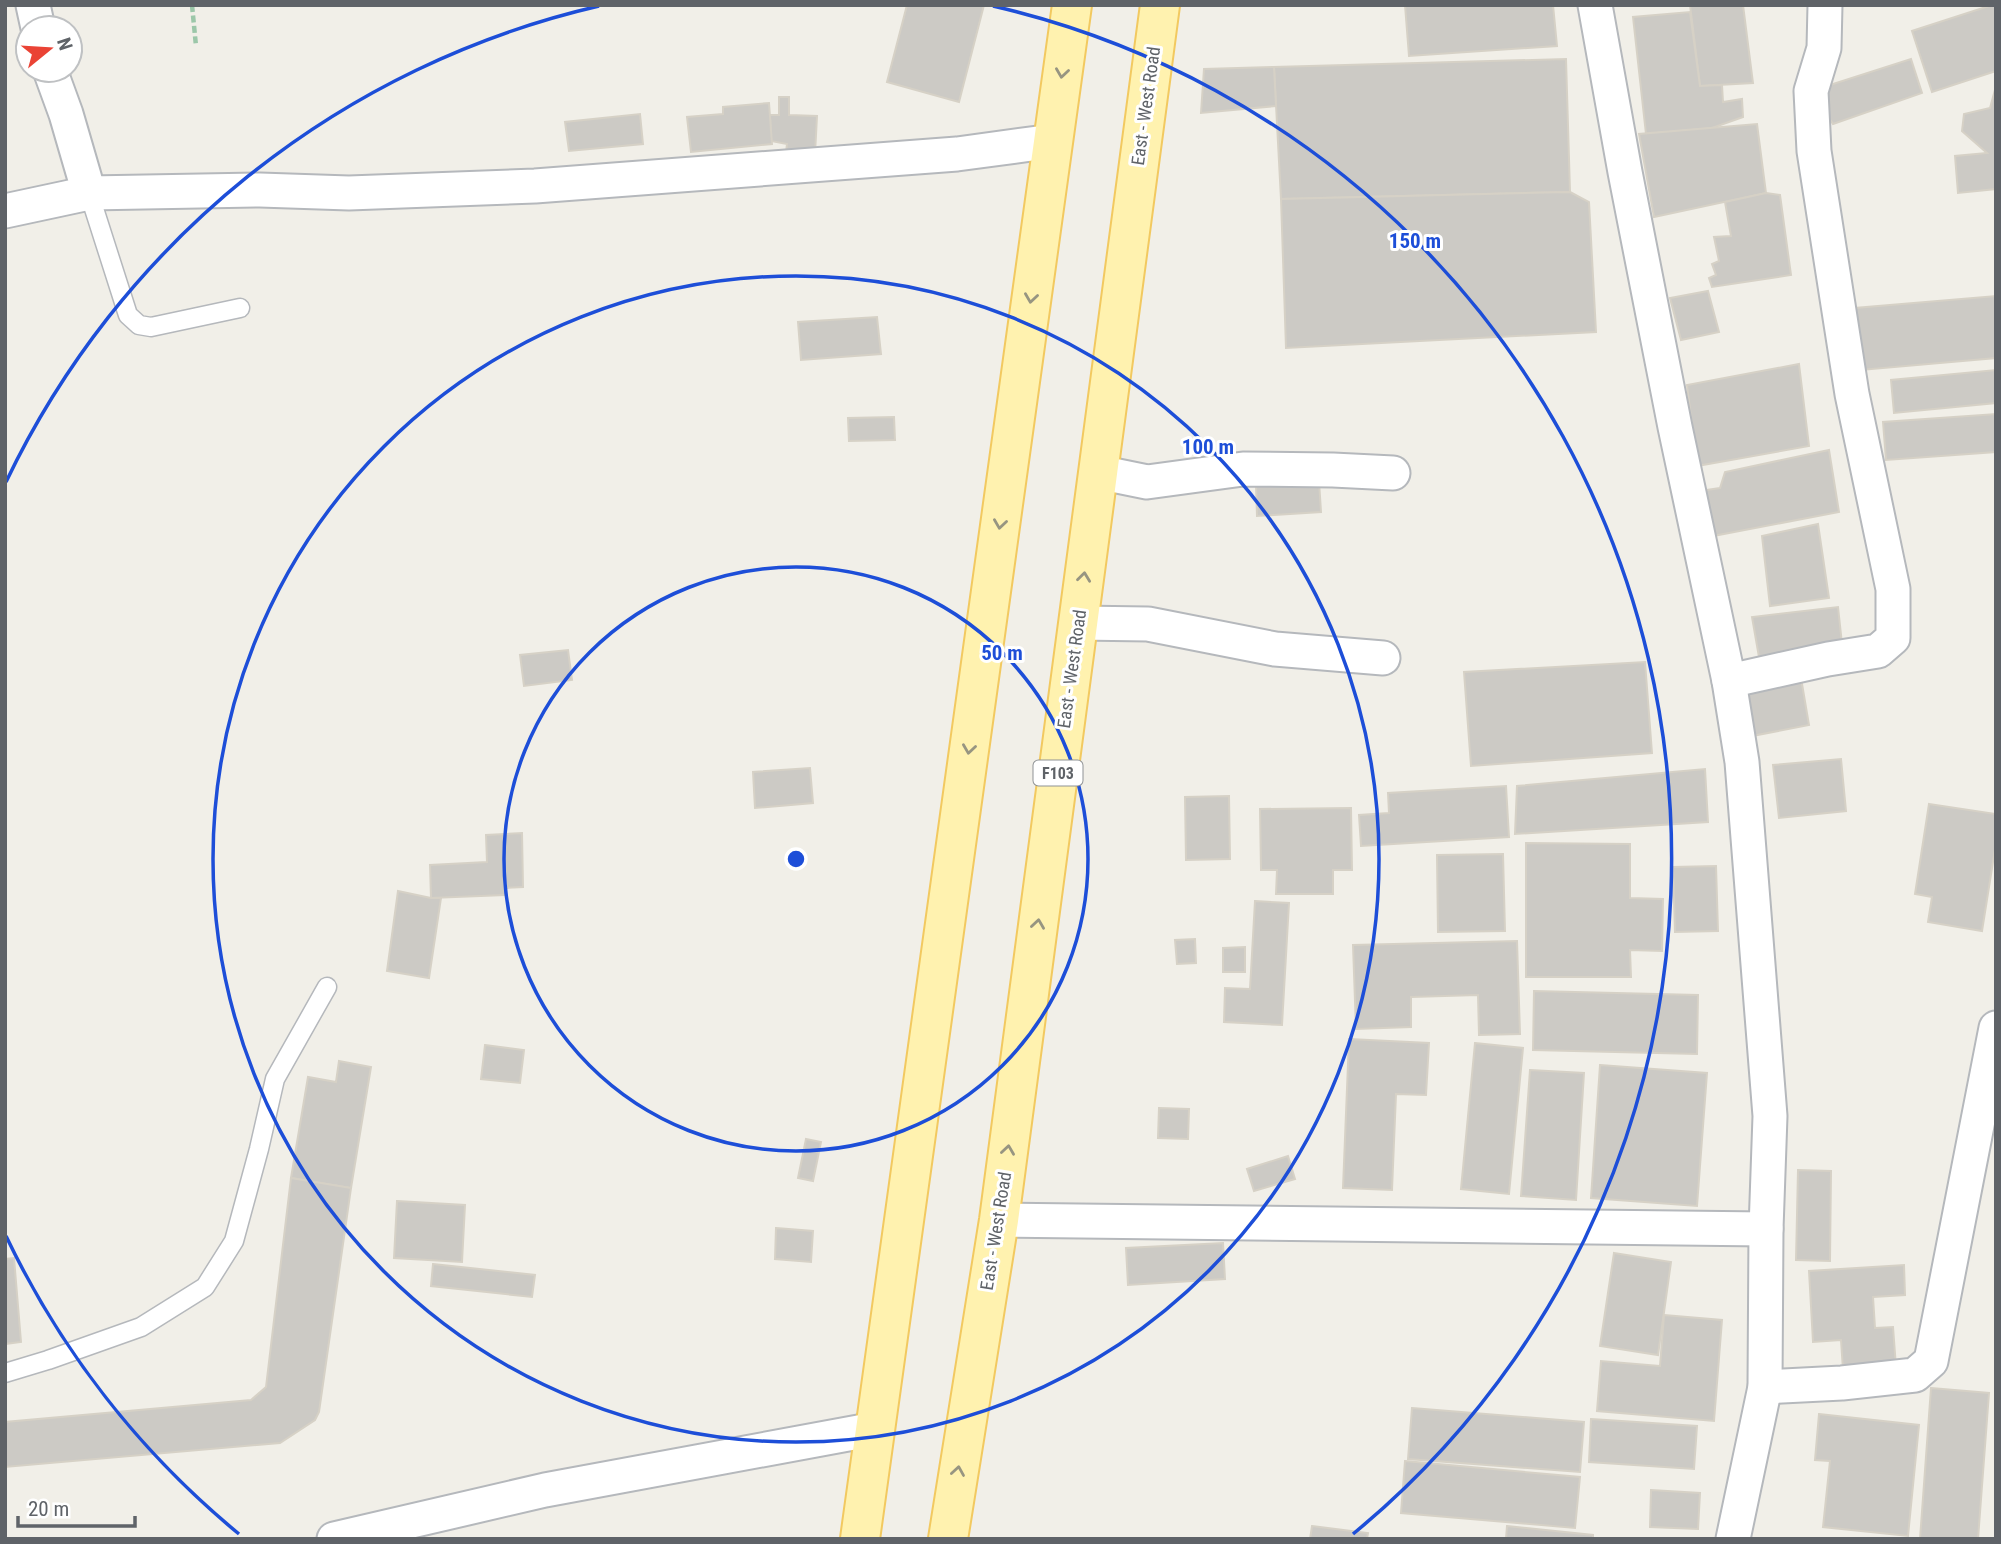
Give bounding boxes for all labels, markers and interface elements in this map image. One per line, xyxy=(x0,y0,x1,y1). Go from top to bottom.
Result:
north arrow xyxy=(14,14,84,84)
text: N xyxy=(52,35,77,53)
street label: East - West Road xyxy=(1127,45,1164,167)
one-way arrow xyxy=(1055,67,1070,79)
text: 150 m xyxy=(1389,229,1441,253)
one-way arrow xyxy=(1024,292,1039,304)
text: 100 m xyxy=(1182,435,1234,459)
one-way arrow xyxy=(993,518,1008,529)
one-way arrow xyxy=(1077,571,1092,583)
street label: East - West Road xyxy=(1053,608,1090,730)
text: 50 m xyxy=(981,641,1023,665)
one-way arrow xyxy=(962,743,977,755)
road number: F103 xyxy=(1034,760,1082,786)
centre of rings xyxy=(784,847,808,871)
one-way arrow xyxy=(1031,918,1046,930)
one-way arrow xyxy=(1001,1144,1016,1156)
street label: East - West Road xyxy=(976,1170,1015,1292)
one-way arrow xyxy=(950,1465,965,1477)
scale bar xyxy=(18,1484,135,1528)
text: 20 m xyxy=(28,1497,69,1521)

